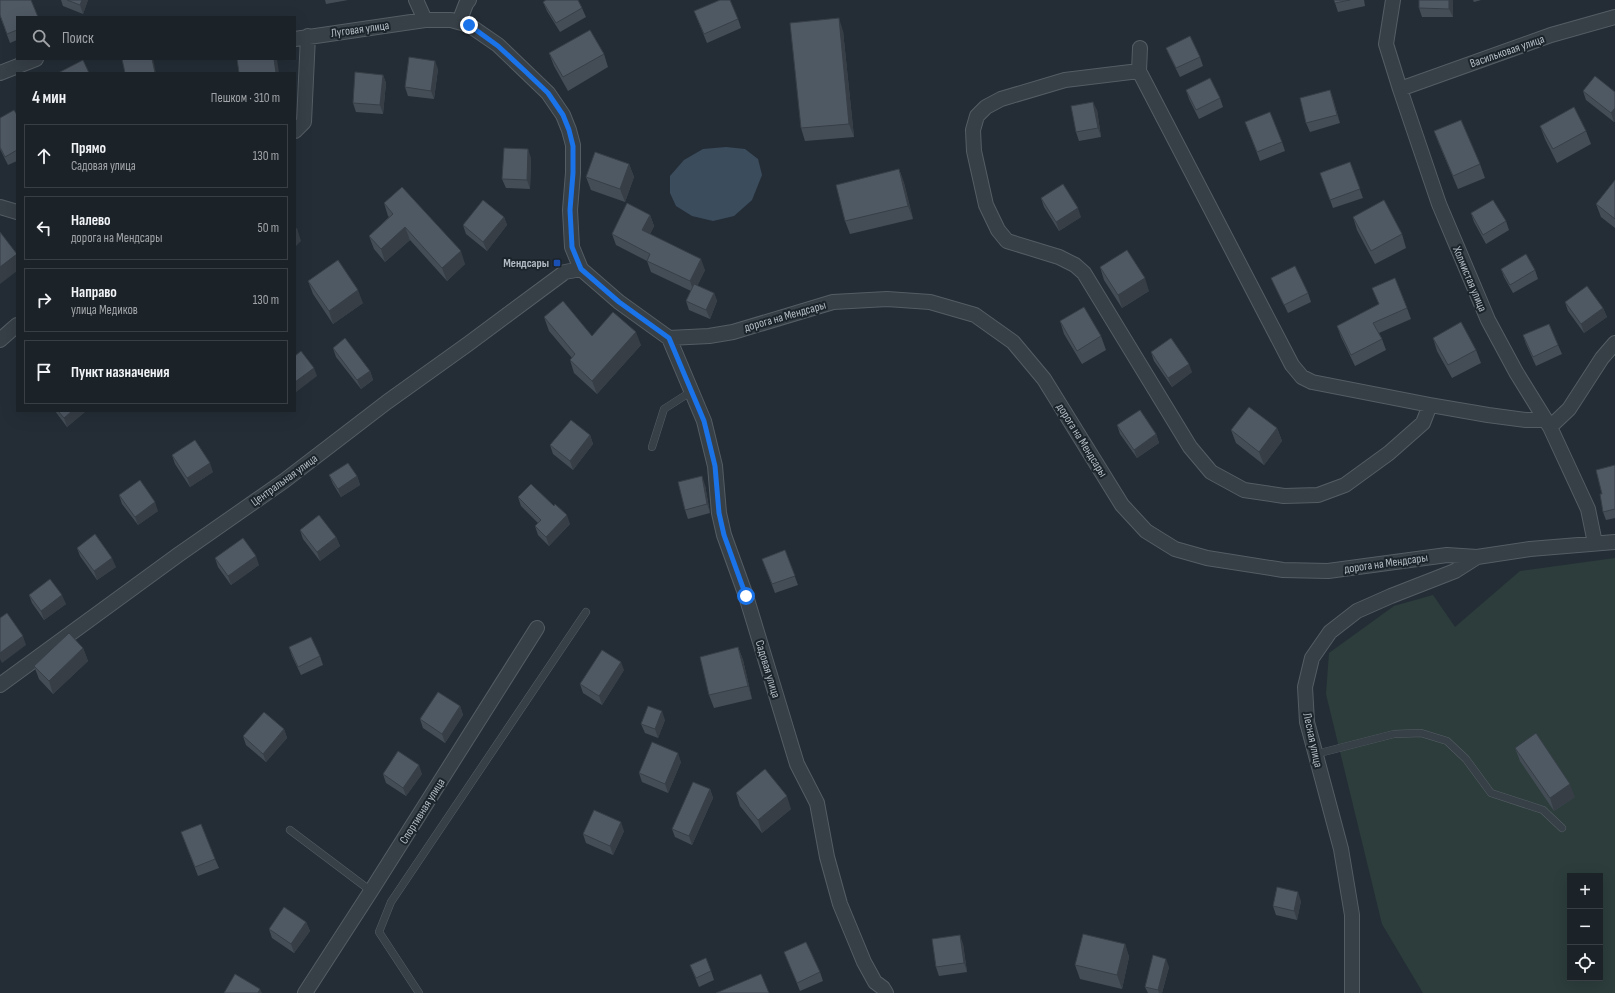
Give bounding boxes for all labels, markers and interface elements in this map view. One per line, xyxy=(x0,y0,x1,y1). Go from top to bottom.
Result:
search box xyxy=(16,16,296,60)
route end xyxy=(460,16,478,34)
street label: Луговая улица xyxy=(330,18,390,41)
icon: search xyxy=(30,27,52,49)
text: Поиск xyxy=(62,29,94,48)
street label: Васильковая улица xyxy=(1468,32,1547,71)
text: 4 мин xyxy=(32,88,66,108)
text: Пешком · 310 m xyxy=(211,90,280,106)
text: Прямо xyxy=(71,139,106,158)
icon: ahead xyxy=(33,145,55,167)
text: 130 m xyxy=(253,148,279,164)
text: Садовая улица xyxy=(71,158,136,174)
text: Налево xyxy=(71,211,111,230)
icon: left xyxy=(33,217,55,239)
text: 50 m xyxy=(258,220,279,236)
text: дорога на Мендсары xyxy=(71,230,162,246)
street label: Холмистая улица xyxy=(1449,243,1490,314)
place label: Мендсары xyxy=(503,256,549,271)
marker: Мендсары xyxy=(552,258,562,268)
text: Направо xyxy=(71,283,117,302)
icon: right xyxy=(33,289,55,311)
text: 130 m xyxy=(253,292,279,308)
street label: дорога на Мендсары xyxy=(743,298,828,335)
text: улица Медиков xyxy=(71,302,138,318)
icon: arrive xyxy=(33,361,55,383)
text: Пункт назначения xyxy=(71,363,169,382)
street label: дорога на Мендсары xyxy=(1053,401,1110,480)
street label: Центральная улица xyxy=(248,451,321,510)
street label: дорога на Мендсары xyxy=(1343,550,1429,577)
route start xyxy=(737,587,755,605)
street label: Садовая улица xyxy=(752,638,784,700)
street label: Лесная улица xyxy=(1299,711,1326,769)
street label: Спортивная улица xyxy=(396,775,449,847)
map controls xyxy=(1567,873,1603,981)
button: + xyxy=(1567,873,1603,909)
button: − xyxy=(1567,909,1603,945)
button: locate xyxy=(1567,945,1603,981)

